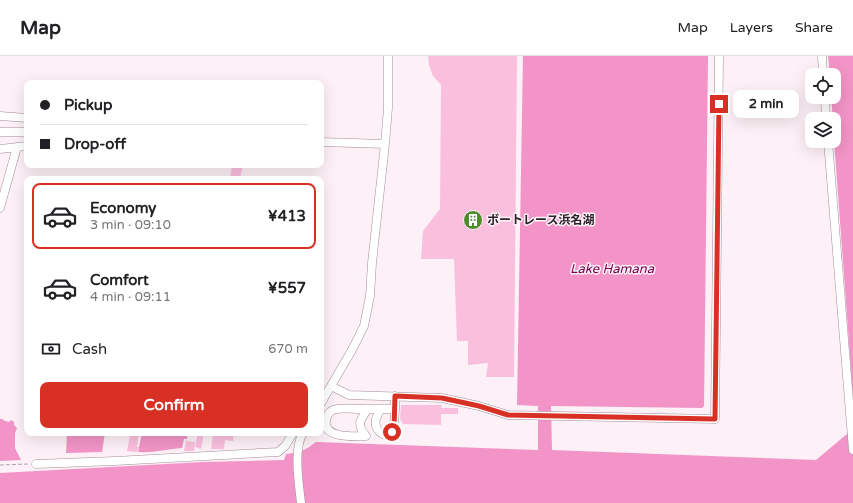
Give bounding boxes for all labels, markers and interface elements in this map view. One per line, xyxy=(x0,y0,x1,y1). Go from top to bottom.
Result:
text: Map xyxy=(20,17,61,39)
text: Map xyxy=(678,19,708,36)
text: Layers xyxy=(730,19,773,36)
text: Share xyxy=(795,19,833,36)
map controls xyxy=(805,68,841,148)
button: locate xyxy=(805,68,841,104)
callout: 2 min xyxy=(733,90,799,118)
route end xyxy=(710,95,728,113)
text: Pickup xyxy=(64,96,112,114)
text: 2 min xyxy=(749,96,783,112)
button: layers xyxy=(805,112,841,148)
text: Drop-off xyxy=(64,135,126,153)
icon: car xyxy=(42,198,78,234)
text: Economy xyxy=(90,199,156,217)
text: ¥413 xyxy=(268,207,306,225)
building icon: ボートレース浜名湖 xyxy=(462,209,484,231)
place label: ボートレース浜名湖 xyxy=(487,213,594,227)
text: 3 min · 09:10 xyxy=(90,217,171,233)
water label: Lake Hamana xyxy=(570,261,655,277)
icon: car xyxy=(42,270,78,306)
text: Comfort xyxy=(90,271,149,289)
text: ¥557 xyxy=(268,279,306,297)
text: 4 min · 09:11 xyxy=(90,289,171,305)
icon: cash xyxy=(40,338,62,360)
text: Cash xyxy=(72,340,107,358)
text: 670 m xyxy=(268,341,308,357)
button: Confirm xyxy=(40,382,308,428)
route start xyxy=(383,423,401,441)

